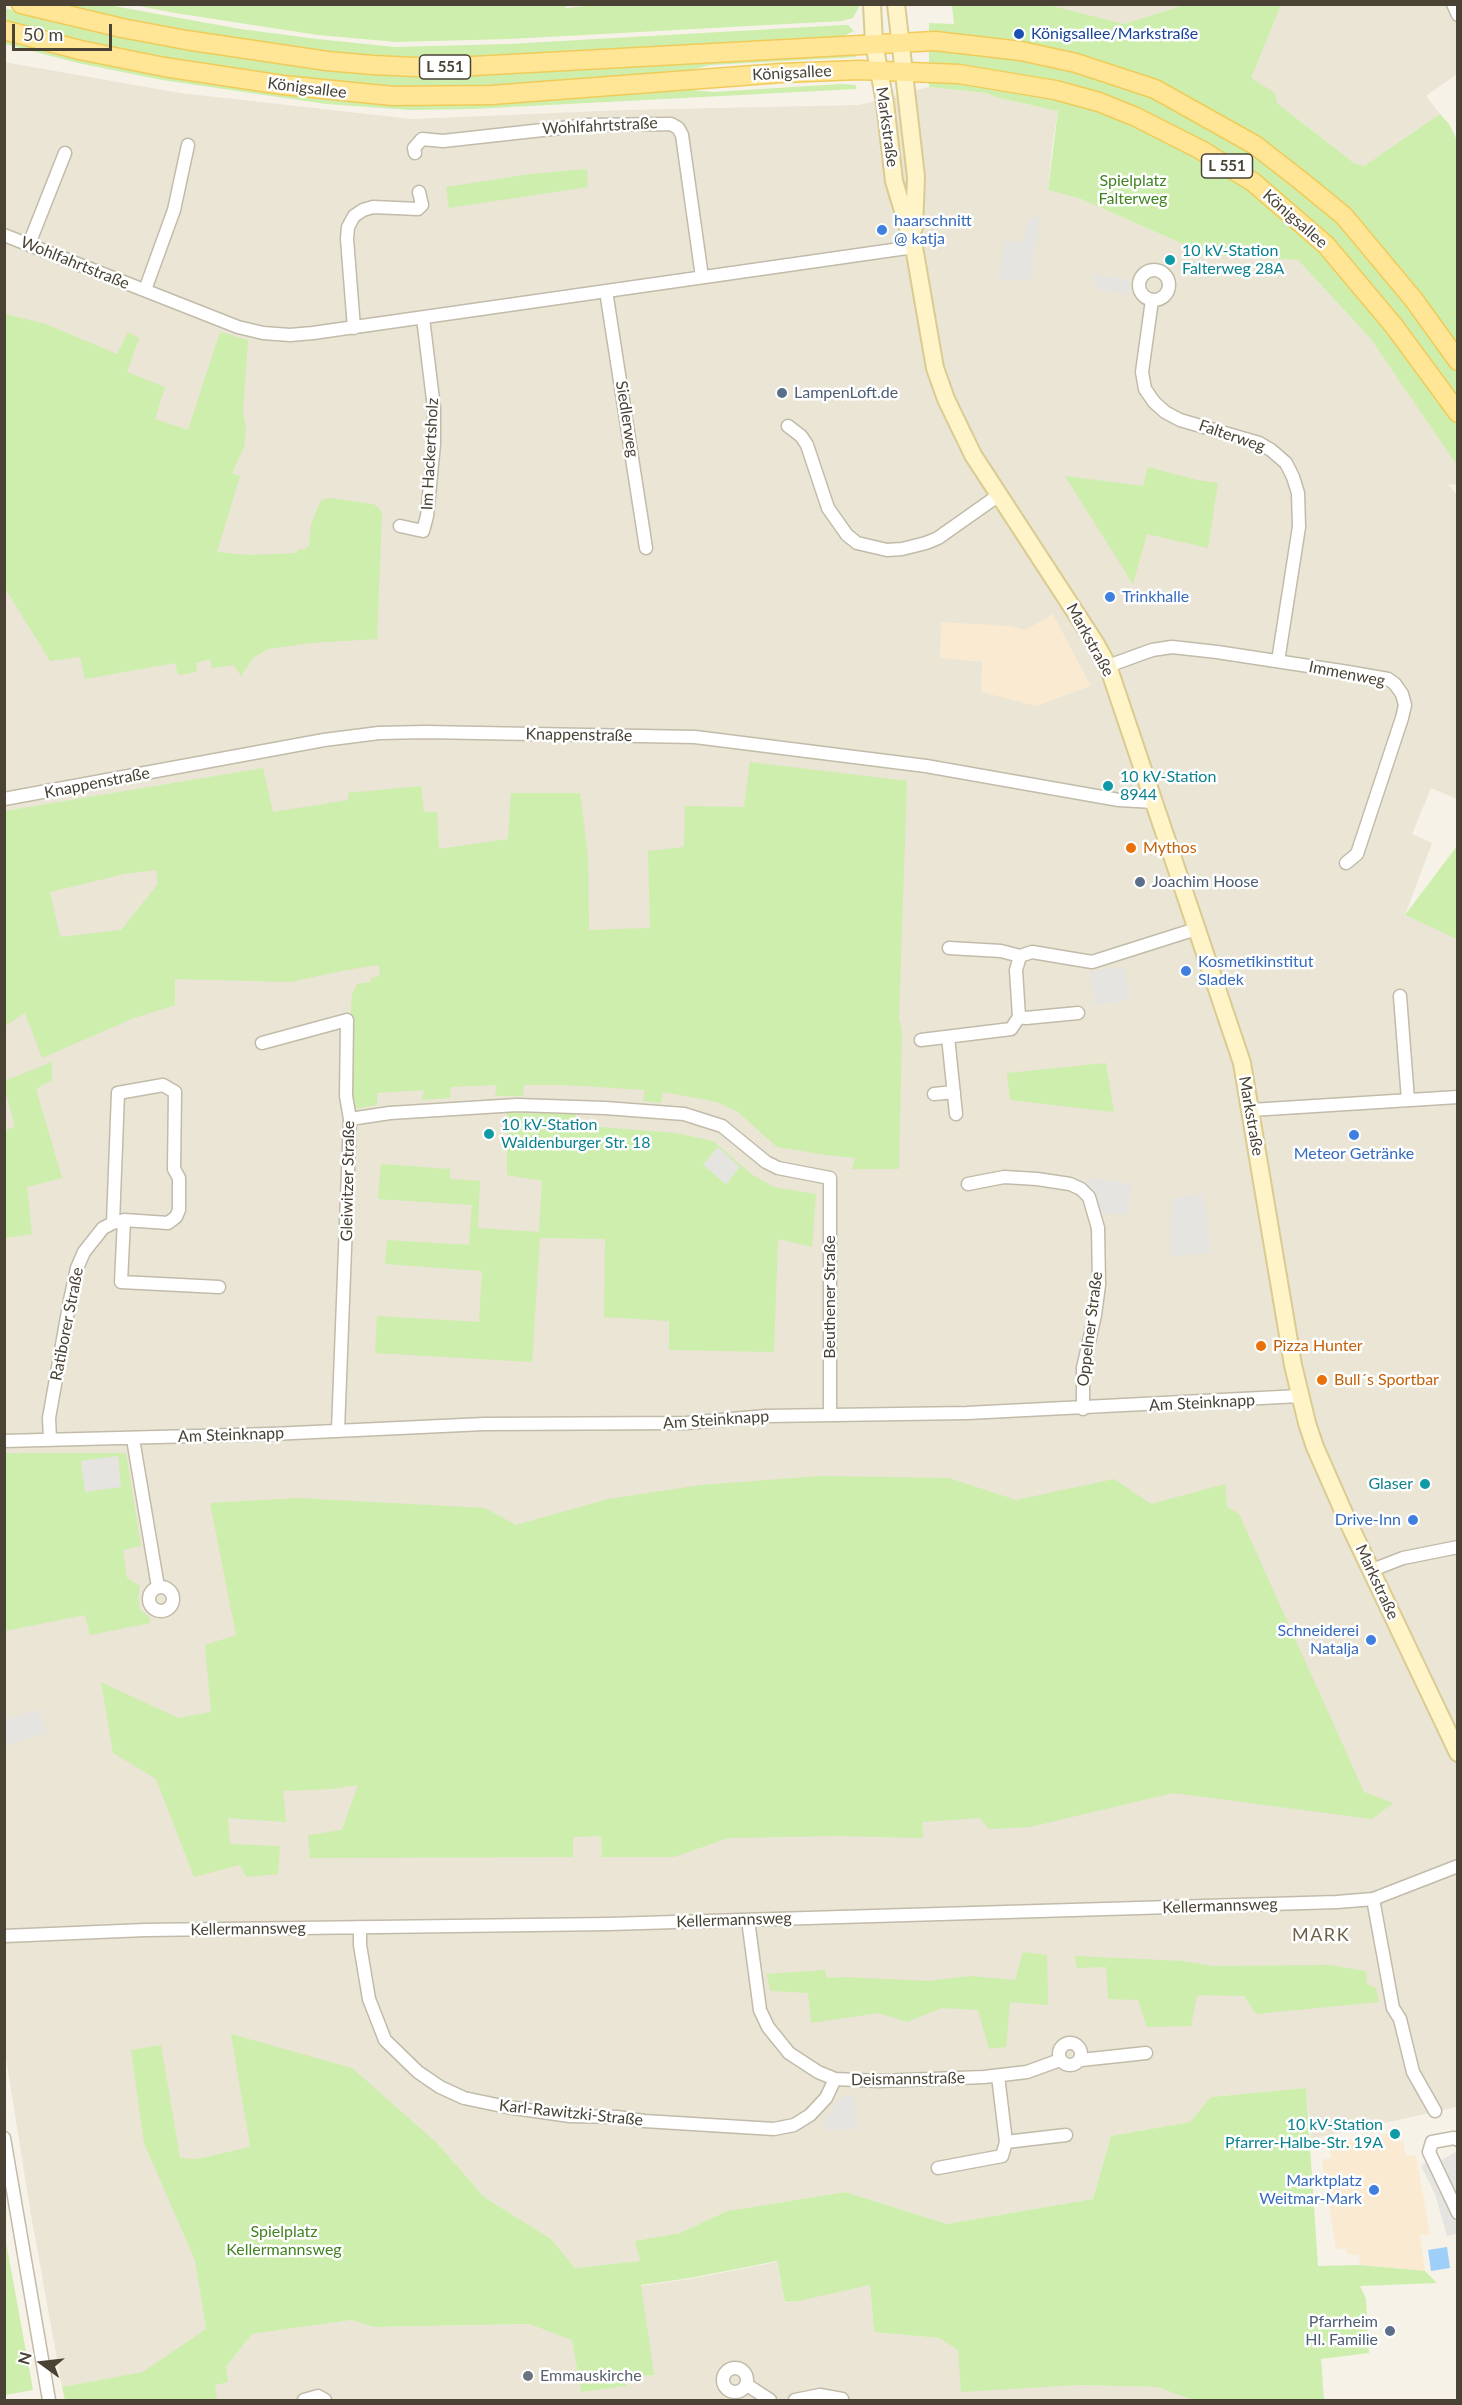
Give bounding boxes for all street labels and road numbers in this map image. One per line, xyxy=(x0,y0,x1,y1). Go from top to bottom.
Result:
road number: L 551 xyxy=(420,55,470,79)
street label: Königsallee xyxy=(752,61,832,85)
street label: Königsallee xyxy=(266,74,348,102)
street label: Markstraße xyxy=(872,86,902,168)
street label: Wohlfahrtstraße xyxy=(542,113,658,139)
road number: L 551 xyxy=(1202,154,1252,178)
street label: Königsallee xyxy=(1259,186,1331,252)
street label: Wohlfahrtstraße xyxy=(18,232,132,294)
street label: Siedlerweg xyxy=(611,379,643,459)
street label: Im Hackertsholz xyxy=(417,397,443,511)
street label: Falterweg xyxy=(1196,416,1268,456)
street label: Markstraße xyxy=(1062,600,1118,680)
street label: Immenweg xyxy=(1307,657,1387,691)
street label: Knappenstraße xyxy=(525,724,633,746)
street label: Knappenstraße xyxy=(43,763,151,803)
street label: Markstraße xyxy=(1235,1075,1267,1157)
street label: Gleiwitzer Straße xyxy=(337,1120,359,1242)
street label: Beuthener Straße xyxy=(820,1235,840,1359)
street label: Ratiborer Straße xyxy=(47,1266,87,1382)
street label: Oppelner Straße xyxy=(1073,1270,1107,1388)
street label: Am Steinknapp xyxy=(1148,1391,1256,1415)
street label: Am Steinknapp xyxy=(662,1407,770,1433)
street label: Am Steinknapp xyxy=(178,1424,284,1446)
street label: Markstraße xyxy=(1351,1541,1403,1623)
street label: Kellermannsweg xyxy=(1162,1894,1278,1918)
street label: Kellermannsweg xyxy=(676,1908,792,1932)
street label: Kellermannsweg xyxy=(190,1918,306,1940)
street label: Deismannstraße xyxy=(851,2068,965,2090)
street label: Karl-Rawitzki-Straße xyxy=(498,2096,644,2130)

